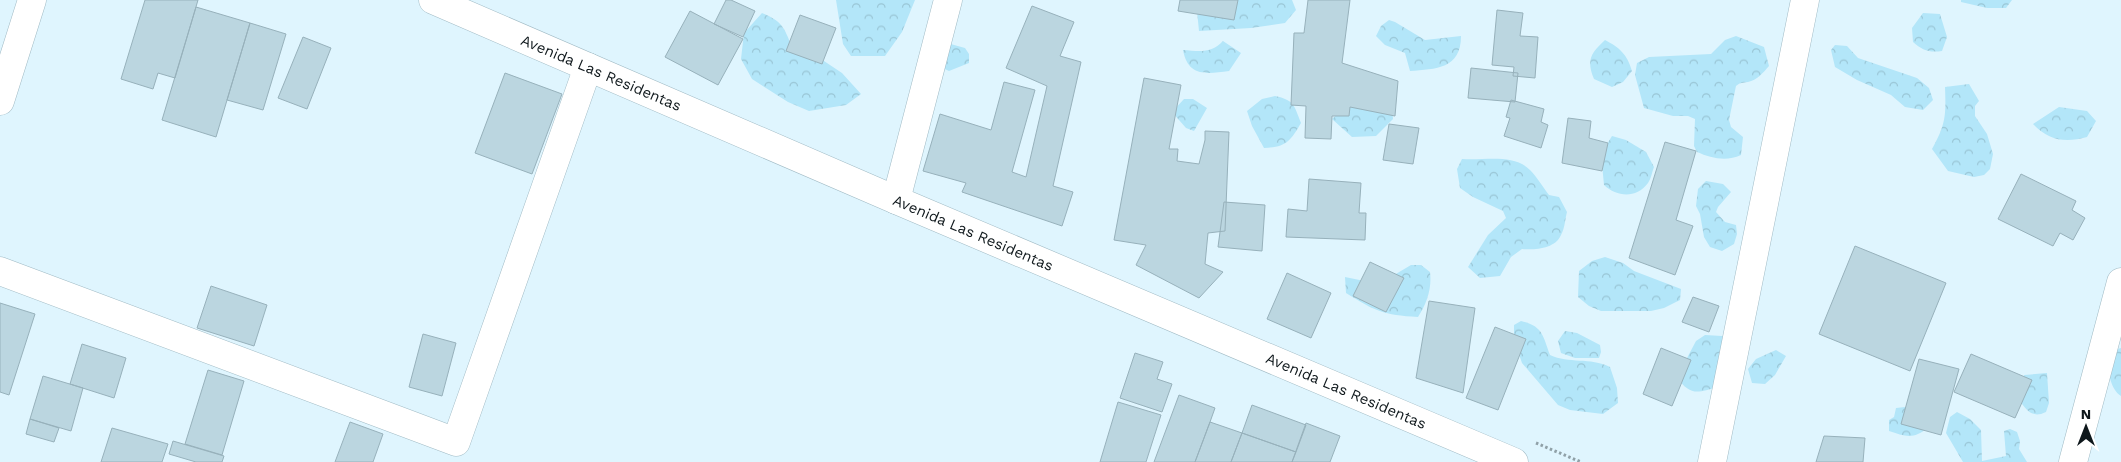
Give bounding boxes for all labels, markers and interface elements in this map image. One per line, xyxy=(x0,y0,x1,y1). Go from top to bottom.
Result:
street label: Avenida Las Residentas xyxy=(518,31,684,115)
street label: Avenida Las Residentas xyxy=(890,191,1056,275)
street label: Avenida Las Residentas xyxy=(1263,349,1429,433)
north arrow xyxy=(2061,402,2111,452)
text: N xyxy=(2081,406,2091,422)

